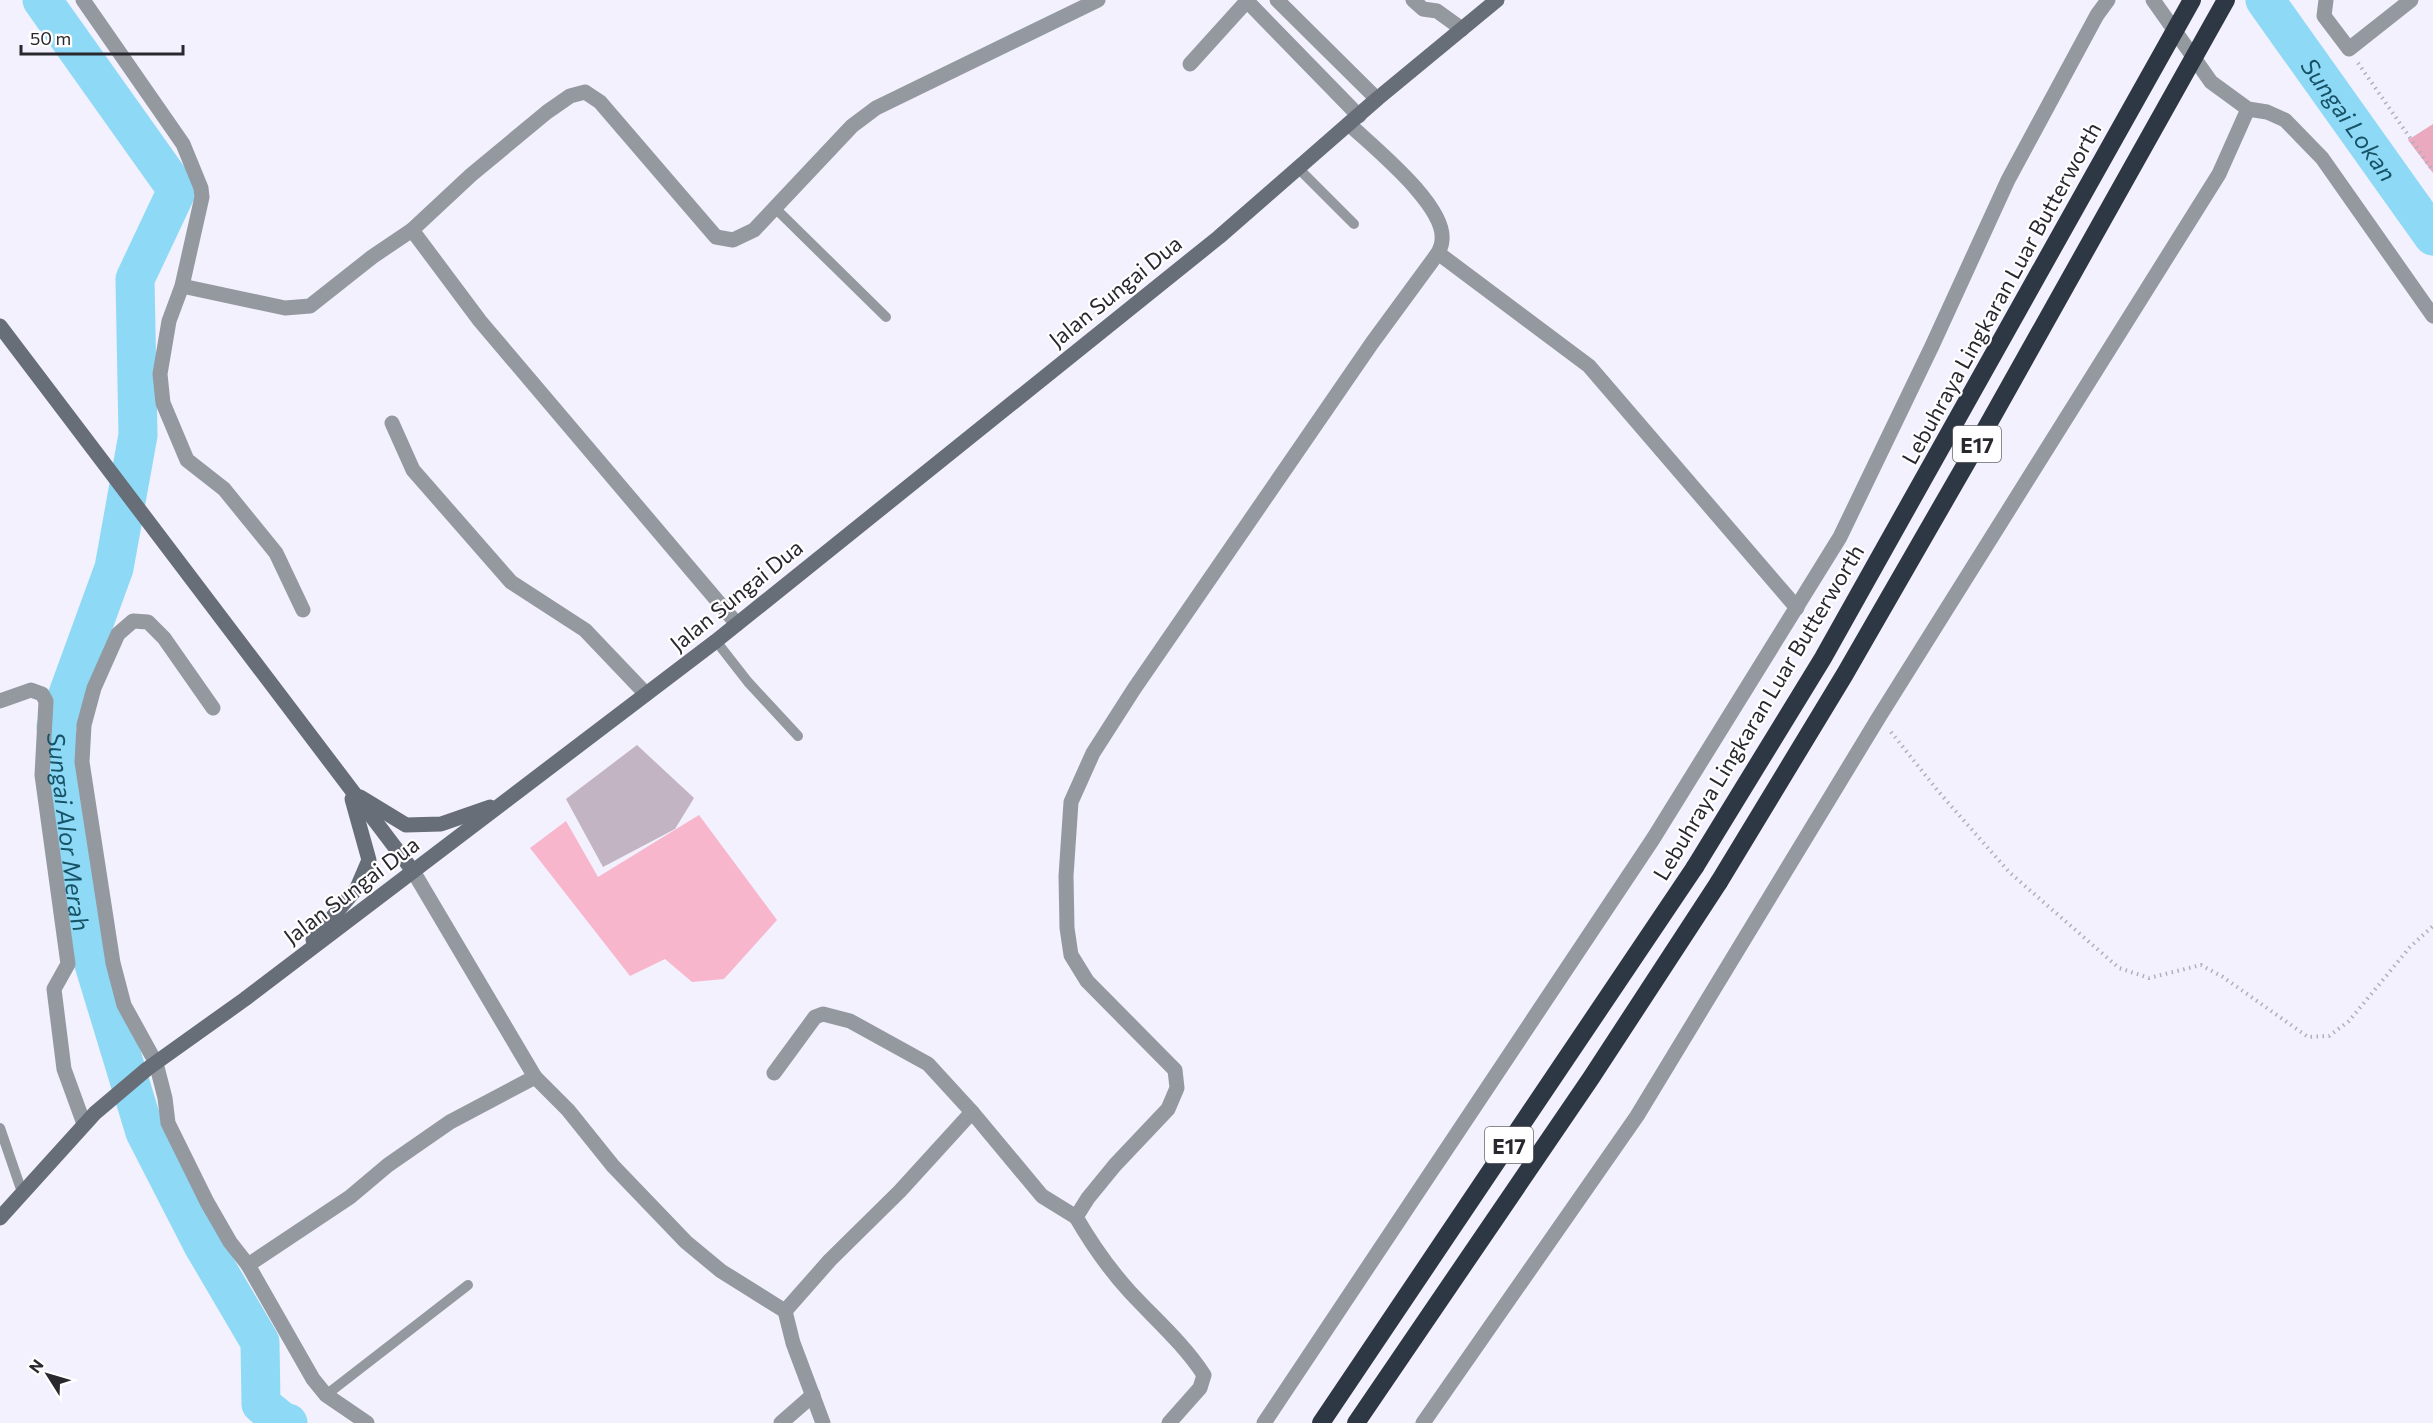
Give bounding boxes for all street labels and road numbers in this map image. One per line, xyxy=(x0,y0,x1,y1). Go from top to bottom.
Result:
street label: Lebuhraya Lingkaran Luar Butterworth xyxy=(1895,117,2107,469)
street label: Jalan Sungai Dua xyxy=(1043,229,1187,353)
road number: E17 xyxy=(1953,426,2001,462)
street label: Jalan Sungai Dua xyxy=(664,533,808,657)
street label: Lebuhraya Lingkaran Luar Butterworth xyxy=(1647,539,1869,885)
street label: Jalan Sungai Dua xyxy=(278,830,424,950)
road number: E17 xyxy=(1485,1127,1533,1163)

